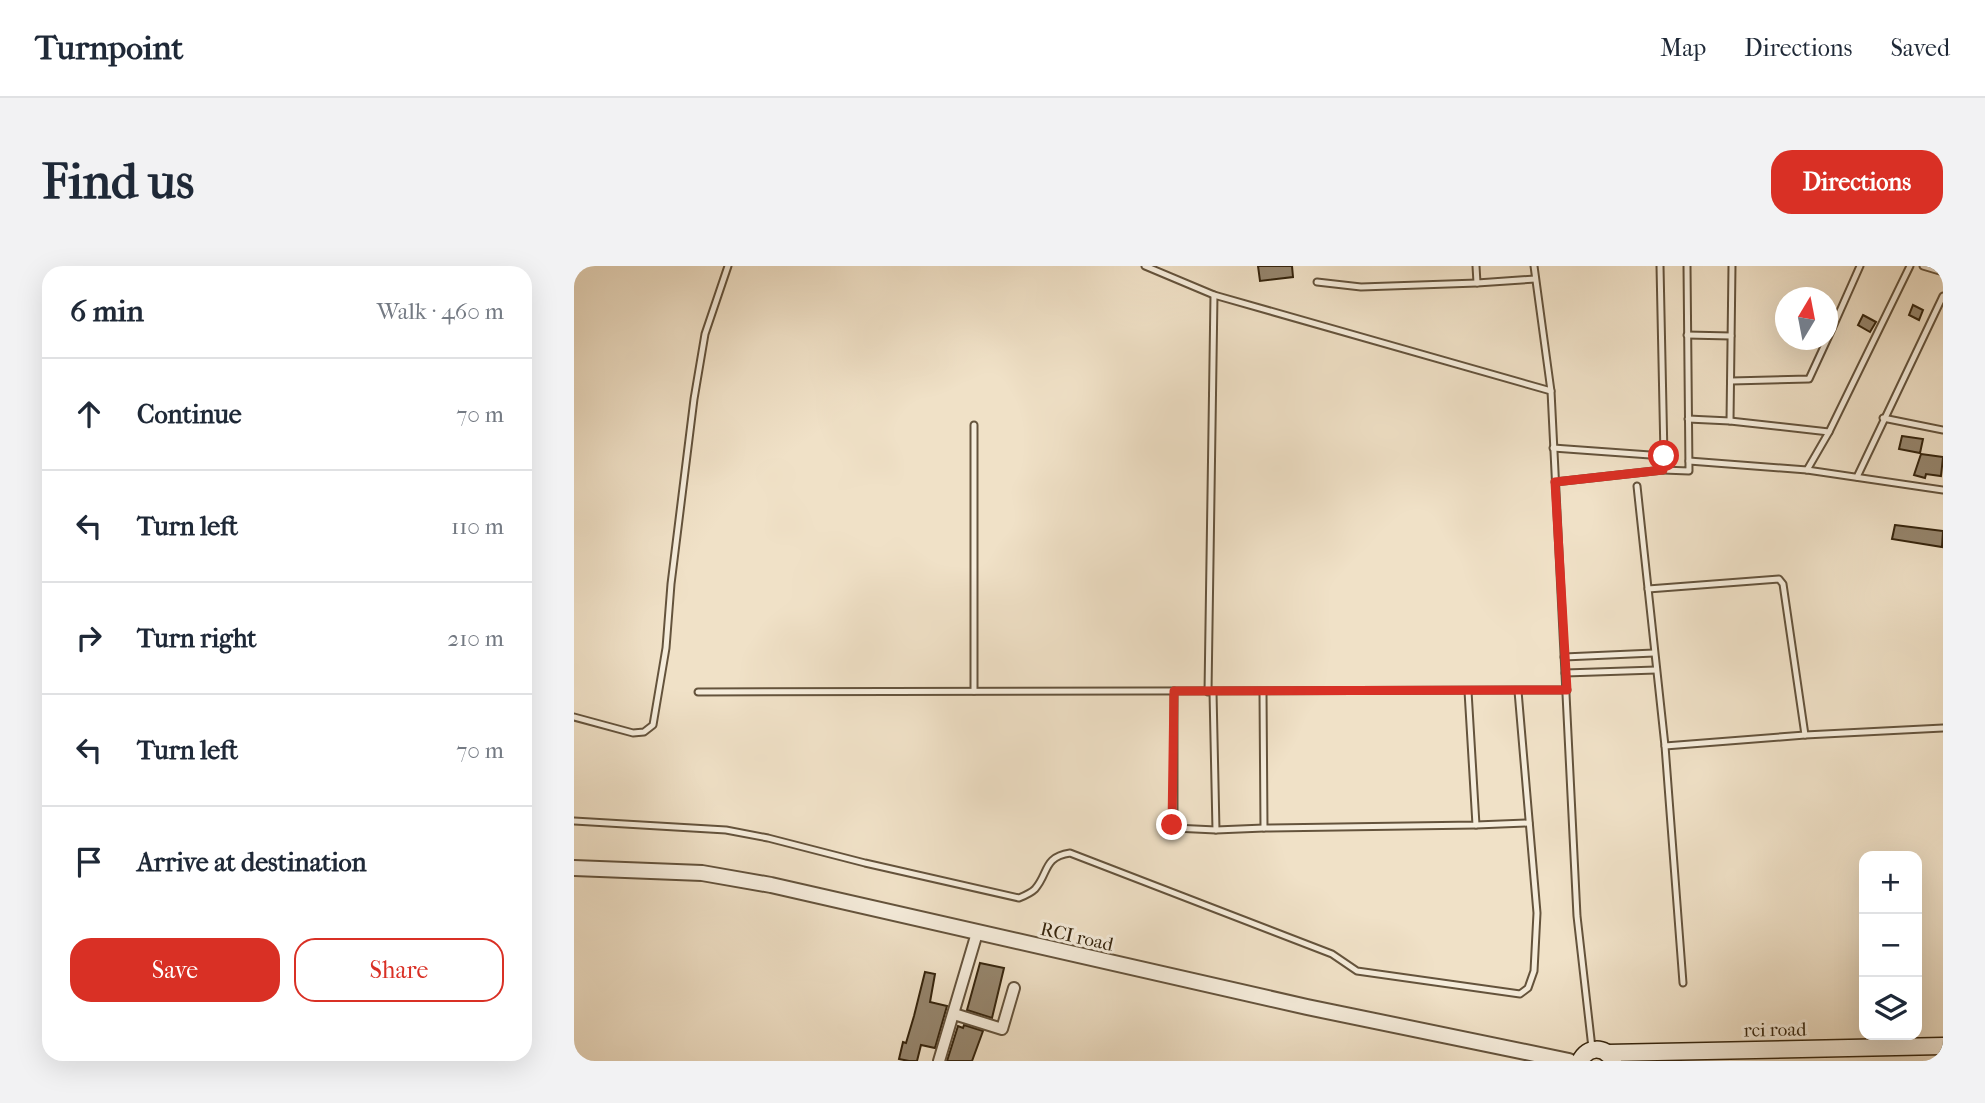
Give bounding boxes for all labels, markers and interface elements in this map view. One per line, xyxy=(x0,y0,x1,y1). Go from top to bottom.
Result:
text: Turnpoint xyxy=(35,29,183,68)
text: Map xyxy=(1660,34,1706,62)
text: Directions xyxy=(1744,34,1852,62)
text: Saved xyxy=(1890,34,1950,62)
button: Directions xyxy=(1771,150,1943,214)
text: Find us xyxy=(42,153,194,211)
north arrow xyxy=(1775,287,1838,350)
text: 6 min xyxy=(70,294,144,329)
text: Walk · 460 m xyxy=(377,298,504,325)
icon: ahead xyxy=(70,395,108,433)
text: Continue xyxy=(137,399,242,430)
text: 70 m xyxy=(456,401,504,428)
route start xyxy=(1648,440,1679,471)
icon: left xyxy=(70,507,108,545)
text: Turn left xyxy=(137,511,238,542)
text: 110 m xyxy=(451,513,504,540)
icon: right xyxy=(70,619,108,657)
text: Turn right xyxy=(137,623,257,654)
text: 210 m xyxy=(447,625,504,652)
icon: left xyxy=(70,731,108,769)
text: Turn left xyxy=(137,735,238,766)
text: 70 m xyxy=(456,737,504,764)
route end xyxy=(1156,809,1187,840)
icon: arrive xyxy=(70,843,108,881)
text: Arrive at destination xyxy=(137,847,367,878)
map controls xyxy=(1859,851,1922,1040)
button: + xyxy=(1859,851,1922,914)
button: − xyxy=(1859,914,1922,977)
street label: RCI road xyxy=(1038,918,1116,956)
button: Save xyxy=(70,938,280,1002)
button: Share xyxy=(294,938,504,1002)
button: layers xyxy=(1859,977,1922,1040)
street label: rci road xyxy=(1743,1018,1807,1042)

